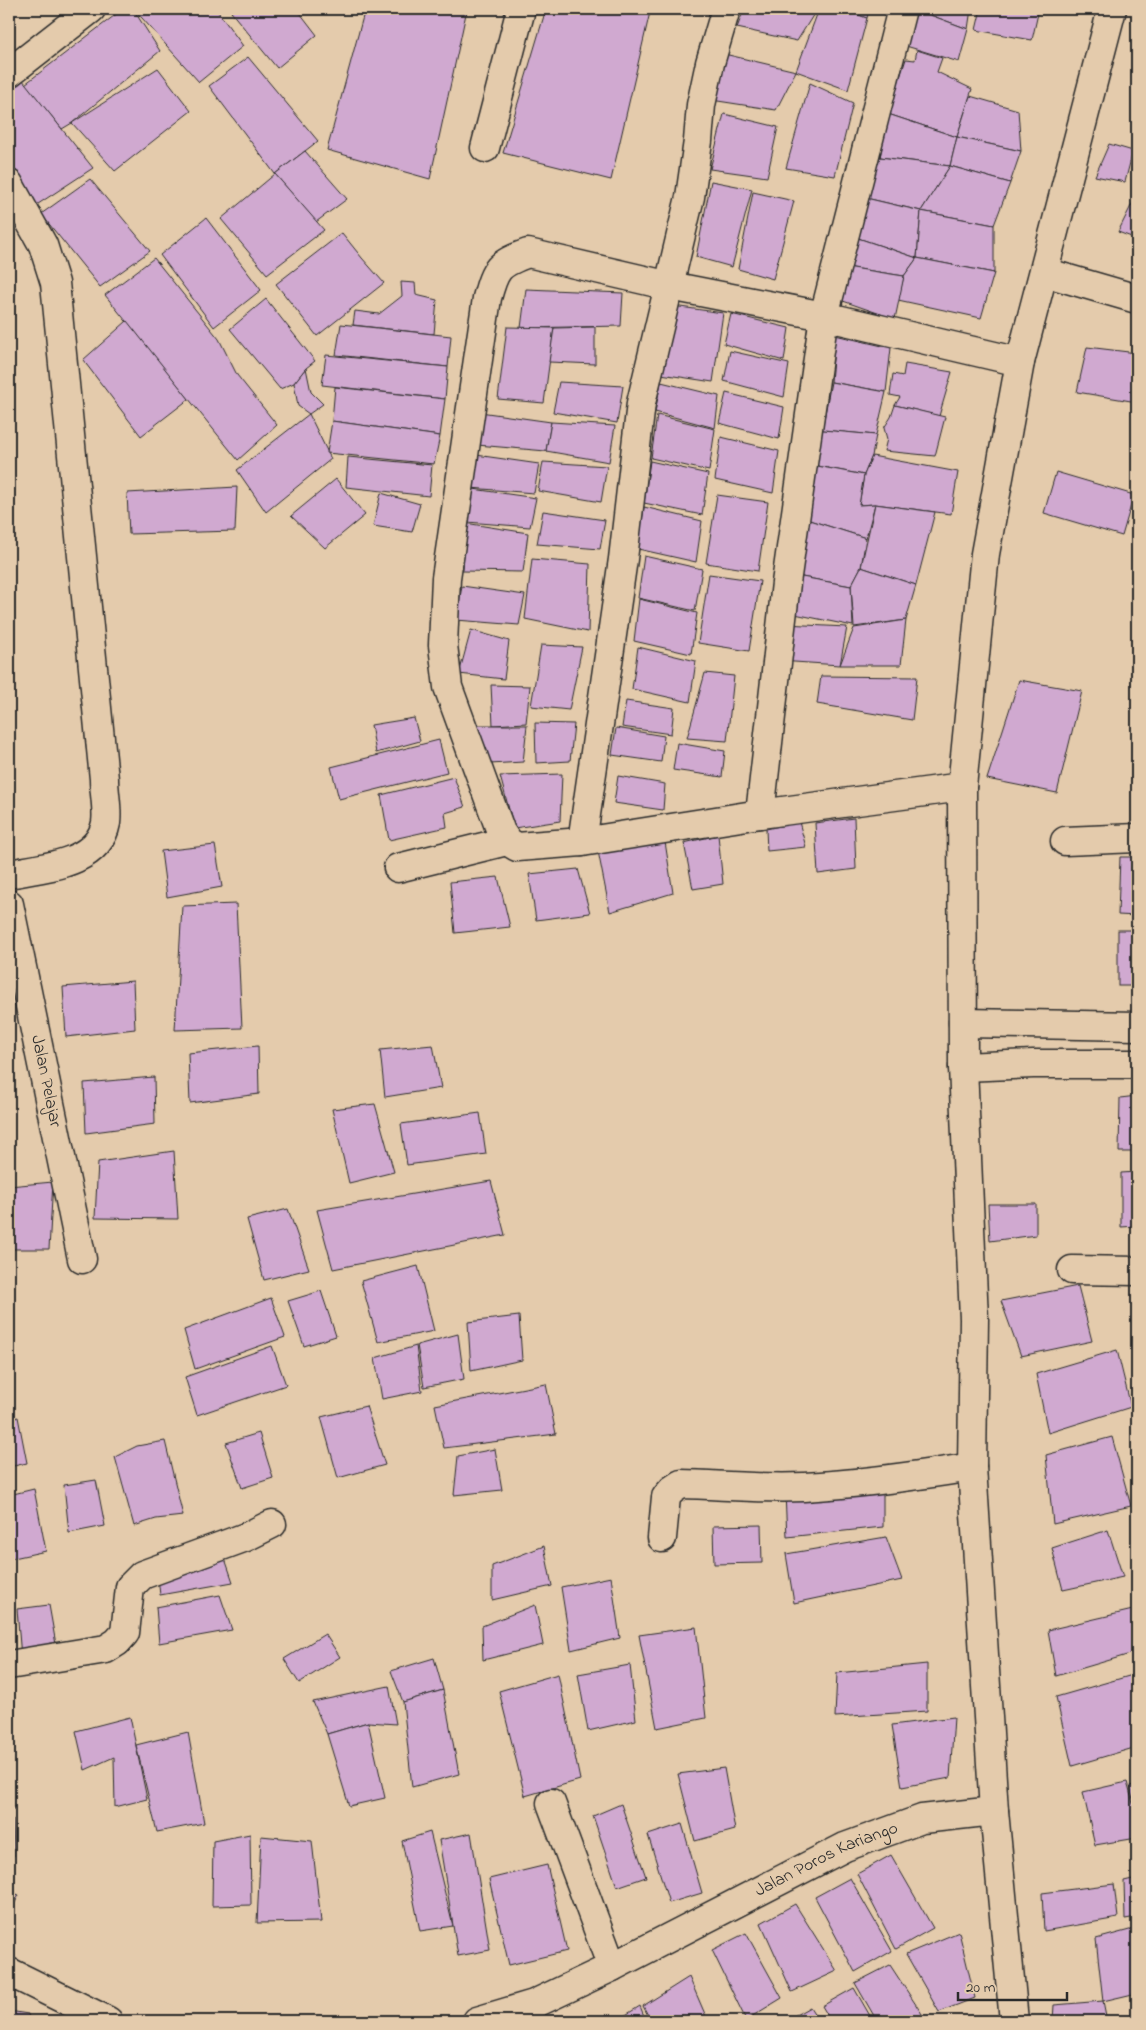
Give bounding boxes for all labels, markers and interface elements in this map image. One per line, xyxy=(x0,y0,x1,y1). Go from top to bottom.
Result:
street label: Jalan Pelajar xyxy=(23,1033,68,1130)
street label: Jalan Poros Kariango xyxy=(750,1816,902,1904)
scale bar xyxy=(958,1970,1067,2002)
text: 20 m xyxy=(966,1977,996,1999)

